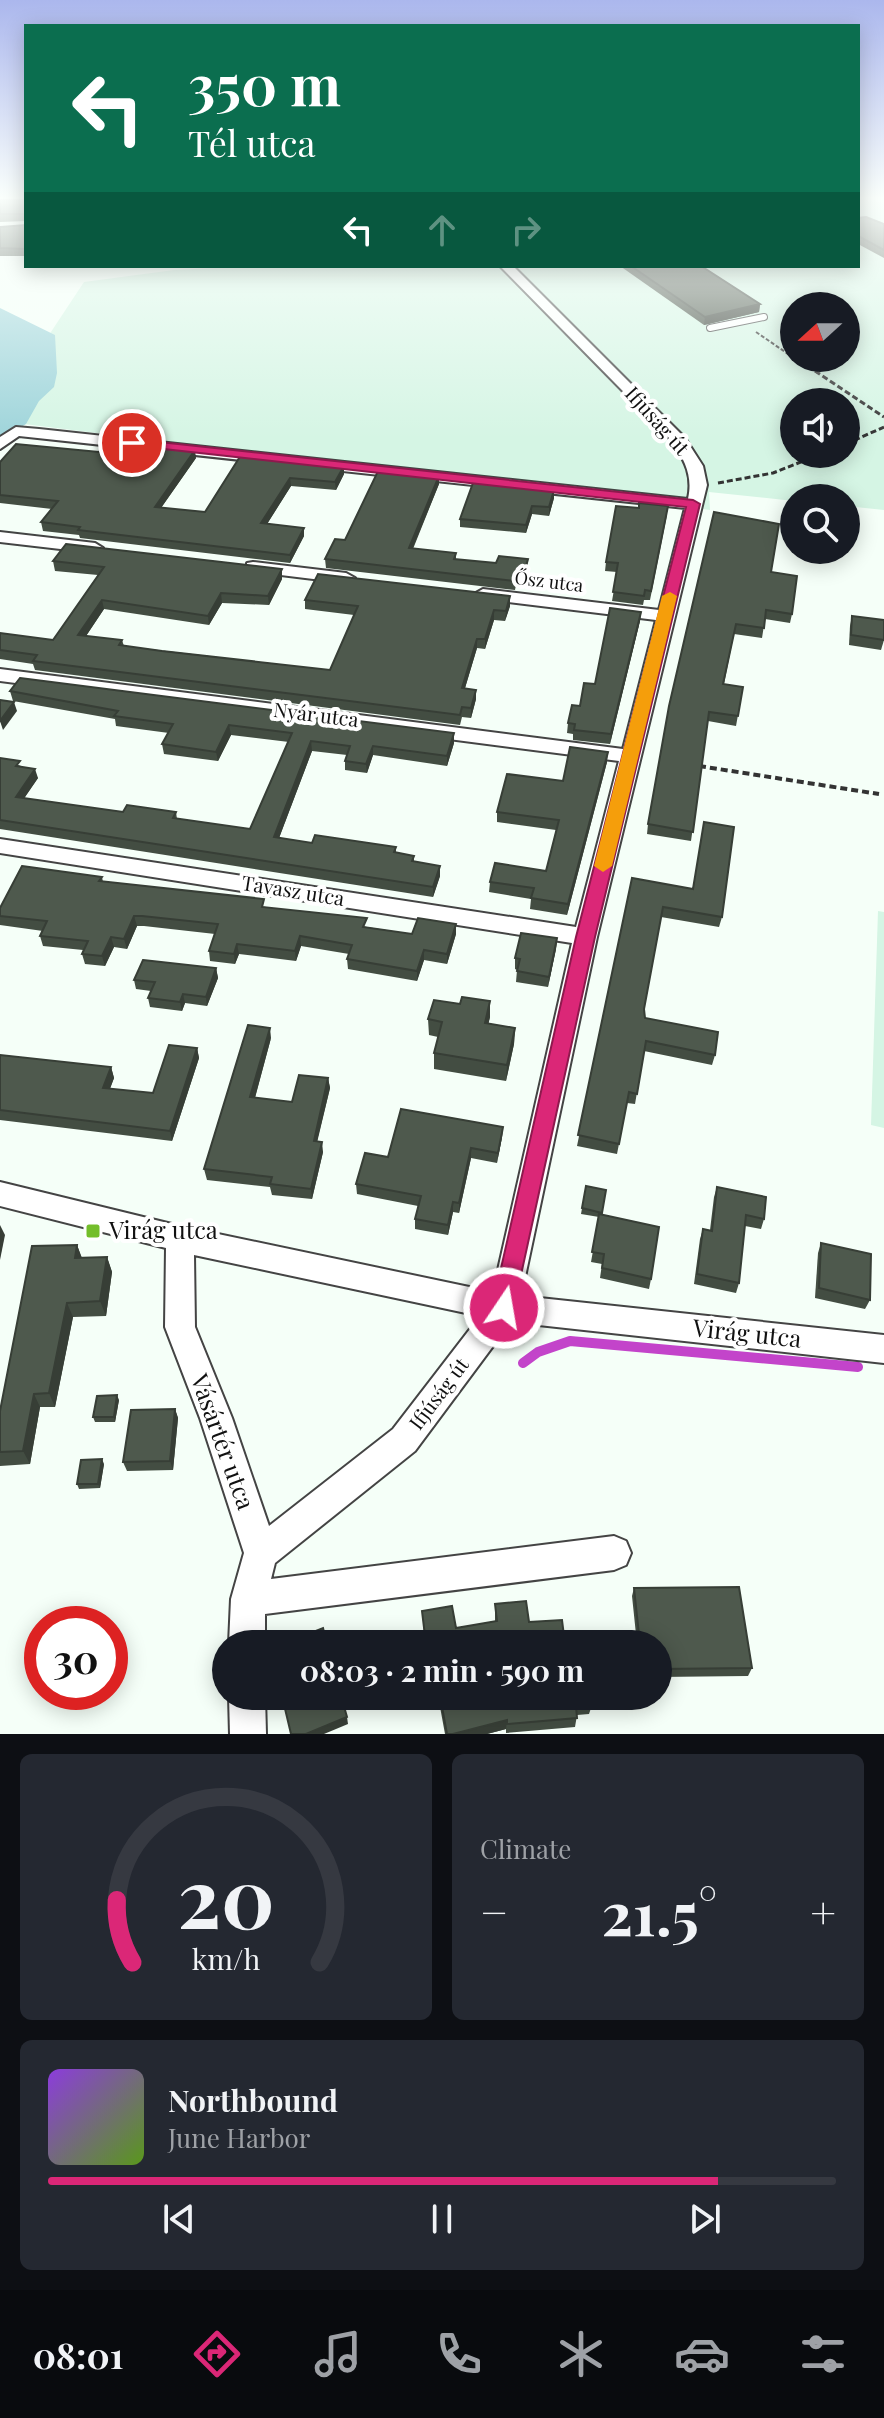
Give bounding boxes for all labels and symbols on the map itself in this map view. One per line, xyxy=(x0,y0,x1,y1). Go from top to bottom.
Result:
north arrow xyxy=(780,292,860,372)
street label: Ifjúság út xyxy=(620,380,697,461)
pin xyxy=(98,409,166,477)
street label: Ősz utca xyxy=(513,565,585,597)
street label: Nyár utca xyxy=(272,695,360,732)
street label: Tavasz utca xyxy=(240,868,346,911)
place label: Virág utca xyxy=(108,1213,218,1245)
marker: Virág utca xyxy=(84,1222,102,1240)
position arrow xyxy=(462,1266,546,1350)
street label: Virág utca xyxy=(690,1310,803,1354)
street label: Ifjúság út xyxy=(402,1351,474,1435)
street label: Vásártér utca xyxy=(184,1368,263,1513)
speed limit sign: 30 xyxy=(24,1606,128,1710)

